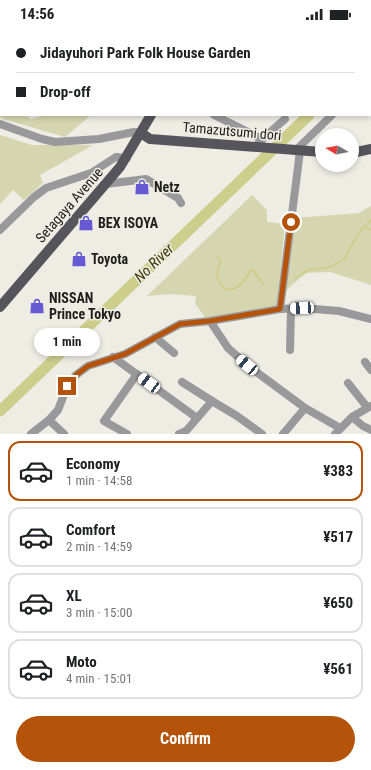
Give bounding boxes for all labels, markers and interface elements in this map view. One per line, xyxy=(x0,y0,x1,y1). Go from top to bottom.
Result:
text: 14:56 xyxy=(20,5,54,23)
text: Jidayuhori Park Folk House Garden xyxy=(40,44,251,62)
text: Drop-off xyxy=(40,83,91,101)
street label: Tamazutsumi dori xyxy=(182,119,282,143)
north arrow xyxy=(315,128,359,172)
map controls xyxy=(315,128,359,172)
street label: Setagaya Avenue xyxy=(32,164,106,246)
shop icon: Netz xyxy=(133,178,151,196)
place label: Netz xyxy=(154,179,180,195)
route start xyxy=(282,213,300,231)
shop icon: BEX ISOYA xyxy=(77,214,95,232)
place label: BEX ISOYA xyxy=(98,215,159,231)
water label: No River xyxy=(130,239,178,286)
shop icon: Toyota xyxy=(70,250,88,268)
place label: Toyota xyxy=(91,251,128,267)
place label: NISSAN Prince Tokyo xyxy=(49,290,121,322)
shop icon: NISSAN Prince Tokyo xyxy=(28,297,46,315)
car xyxy=(290,301,314,315)
callout: 1 min xyxy=(34,328,100,356)
text: 1 min xyxy=(53,334,81,349)
car xyxy=(234,353,260,377)
car xyxy=(136,371,162,395)
route end xyxy=(58,377,76,395)
icon: car xyxy=(18,453,54,489)
text: Economy xyxy=(66,455,120,473)
text: ¥383 xyxy=(323,462,353,480)
text: 1 min · 14:58 xyxy=(66,473,132,488)
icon: car xyxy=(18,519,54,555)
text: Comfort xyxy=(66,521,115,539)
text: ¥517 xyxy=(323,528,353,546)
text: 2 min · 14:59 xyxy=(66,539,132,554)
icon: car xyxy=(18,585,54,621)
text: XL xyxy=(66,587,82,605)
text: ¥650 xyxy=(323,594,353,612)
text: 3 min · 15:00 xyxy=(66,605,132,620)
icon: car xyxy=(18,651,54,687)
text: Moto xyxy=(66,653,97,671)
text: ¥561 xyxy=(323,660,353,678)
text: 4 min · 15:01 xyxy=(66,671,132,686)
button: Confirm xyxy=(16,716,355,762)

